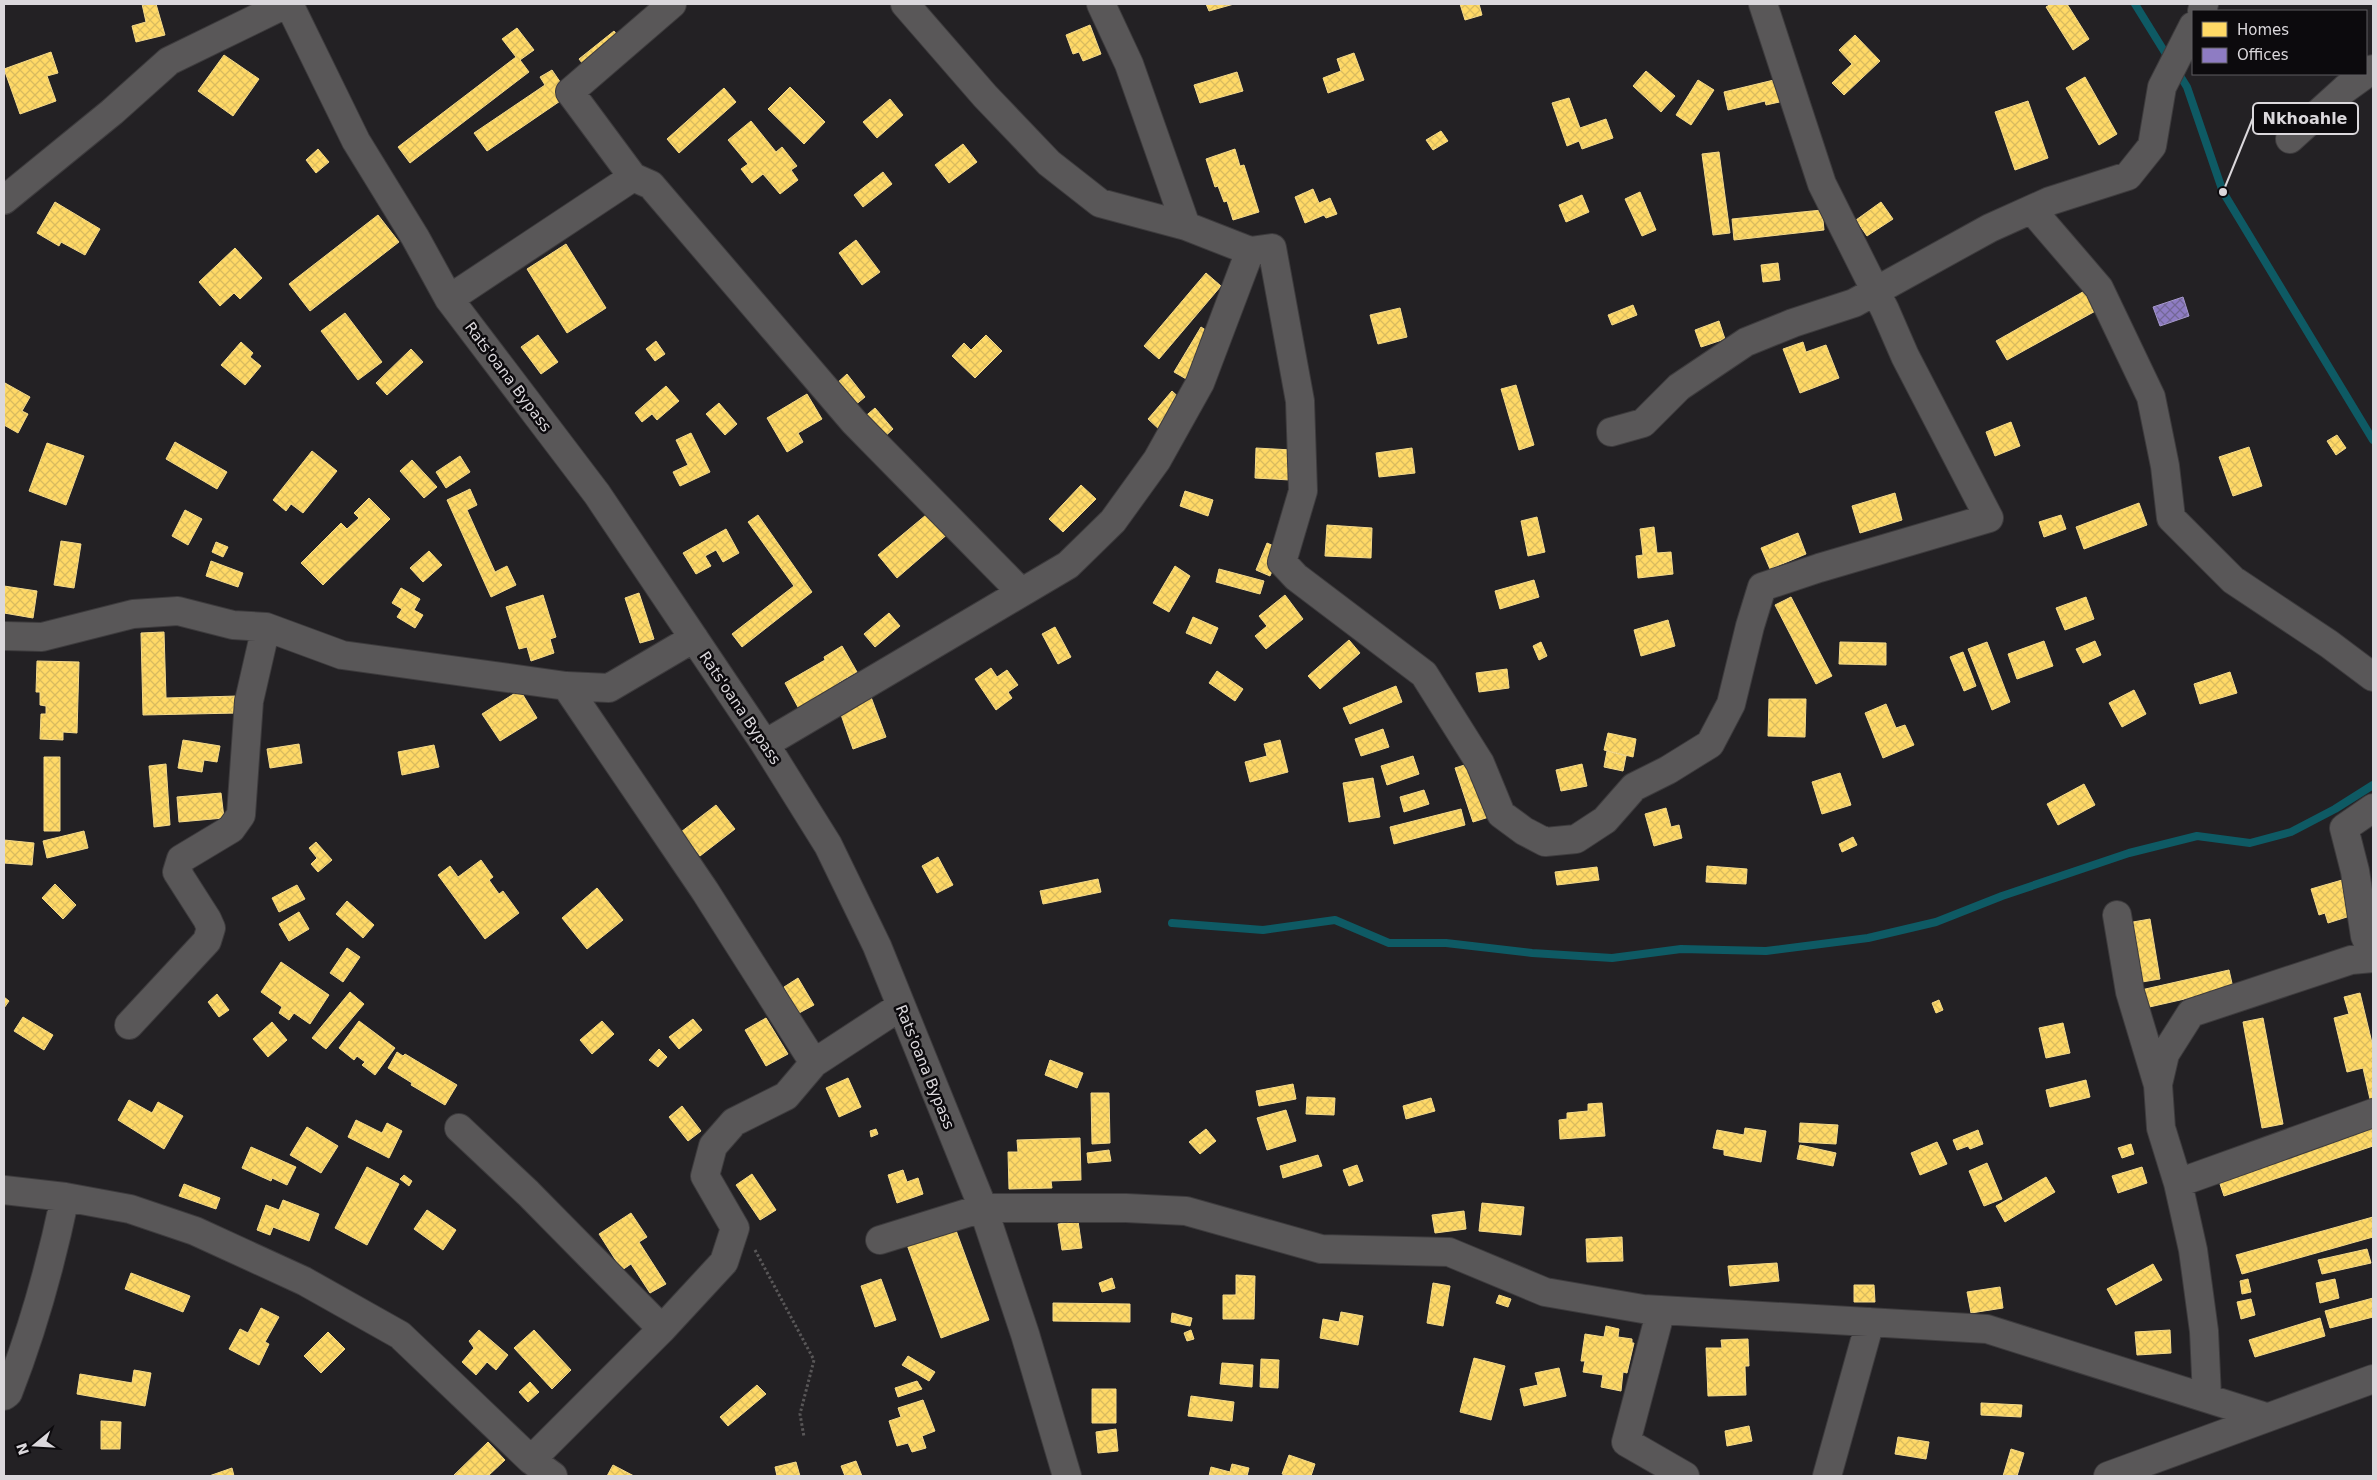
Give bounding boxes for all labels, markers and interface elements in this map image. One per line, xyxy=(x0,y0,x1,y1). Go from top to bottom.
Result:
legend xyxy=(2192,10,2367,75)
text: Homes xyxy=(2237,21,2289,39)
text: Offices xyxy=(2237,46,2289,64)
callout: Nkhoahle xyxy=(2253,103,2358,134)
text: Nkhoahle xyxy=(2263,109,2348,128)
street label: Rats'oana Bypass xyxy=(461,319,555,435)
street label: Rats'oana Bypass xyxy=(696,648,785,768)
street label: Rats'oana Bypass xyxy=(892,1002,958,1132)
north arrow xyxy=(10,1420,60,1470)
text: N xyxy=(13,1441,32,1457)

